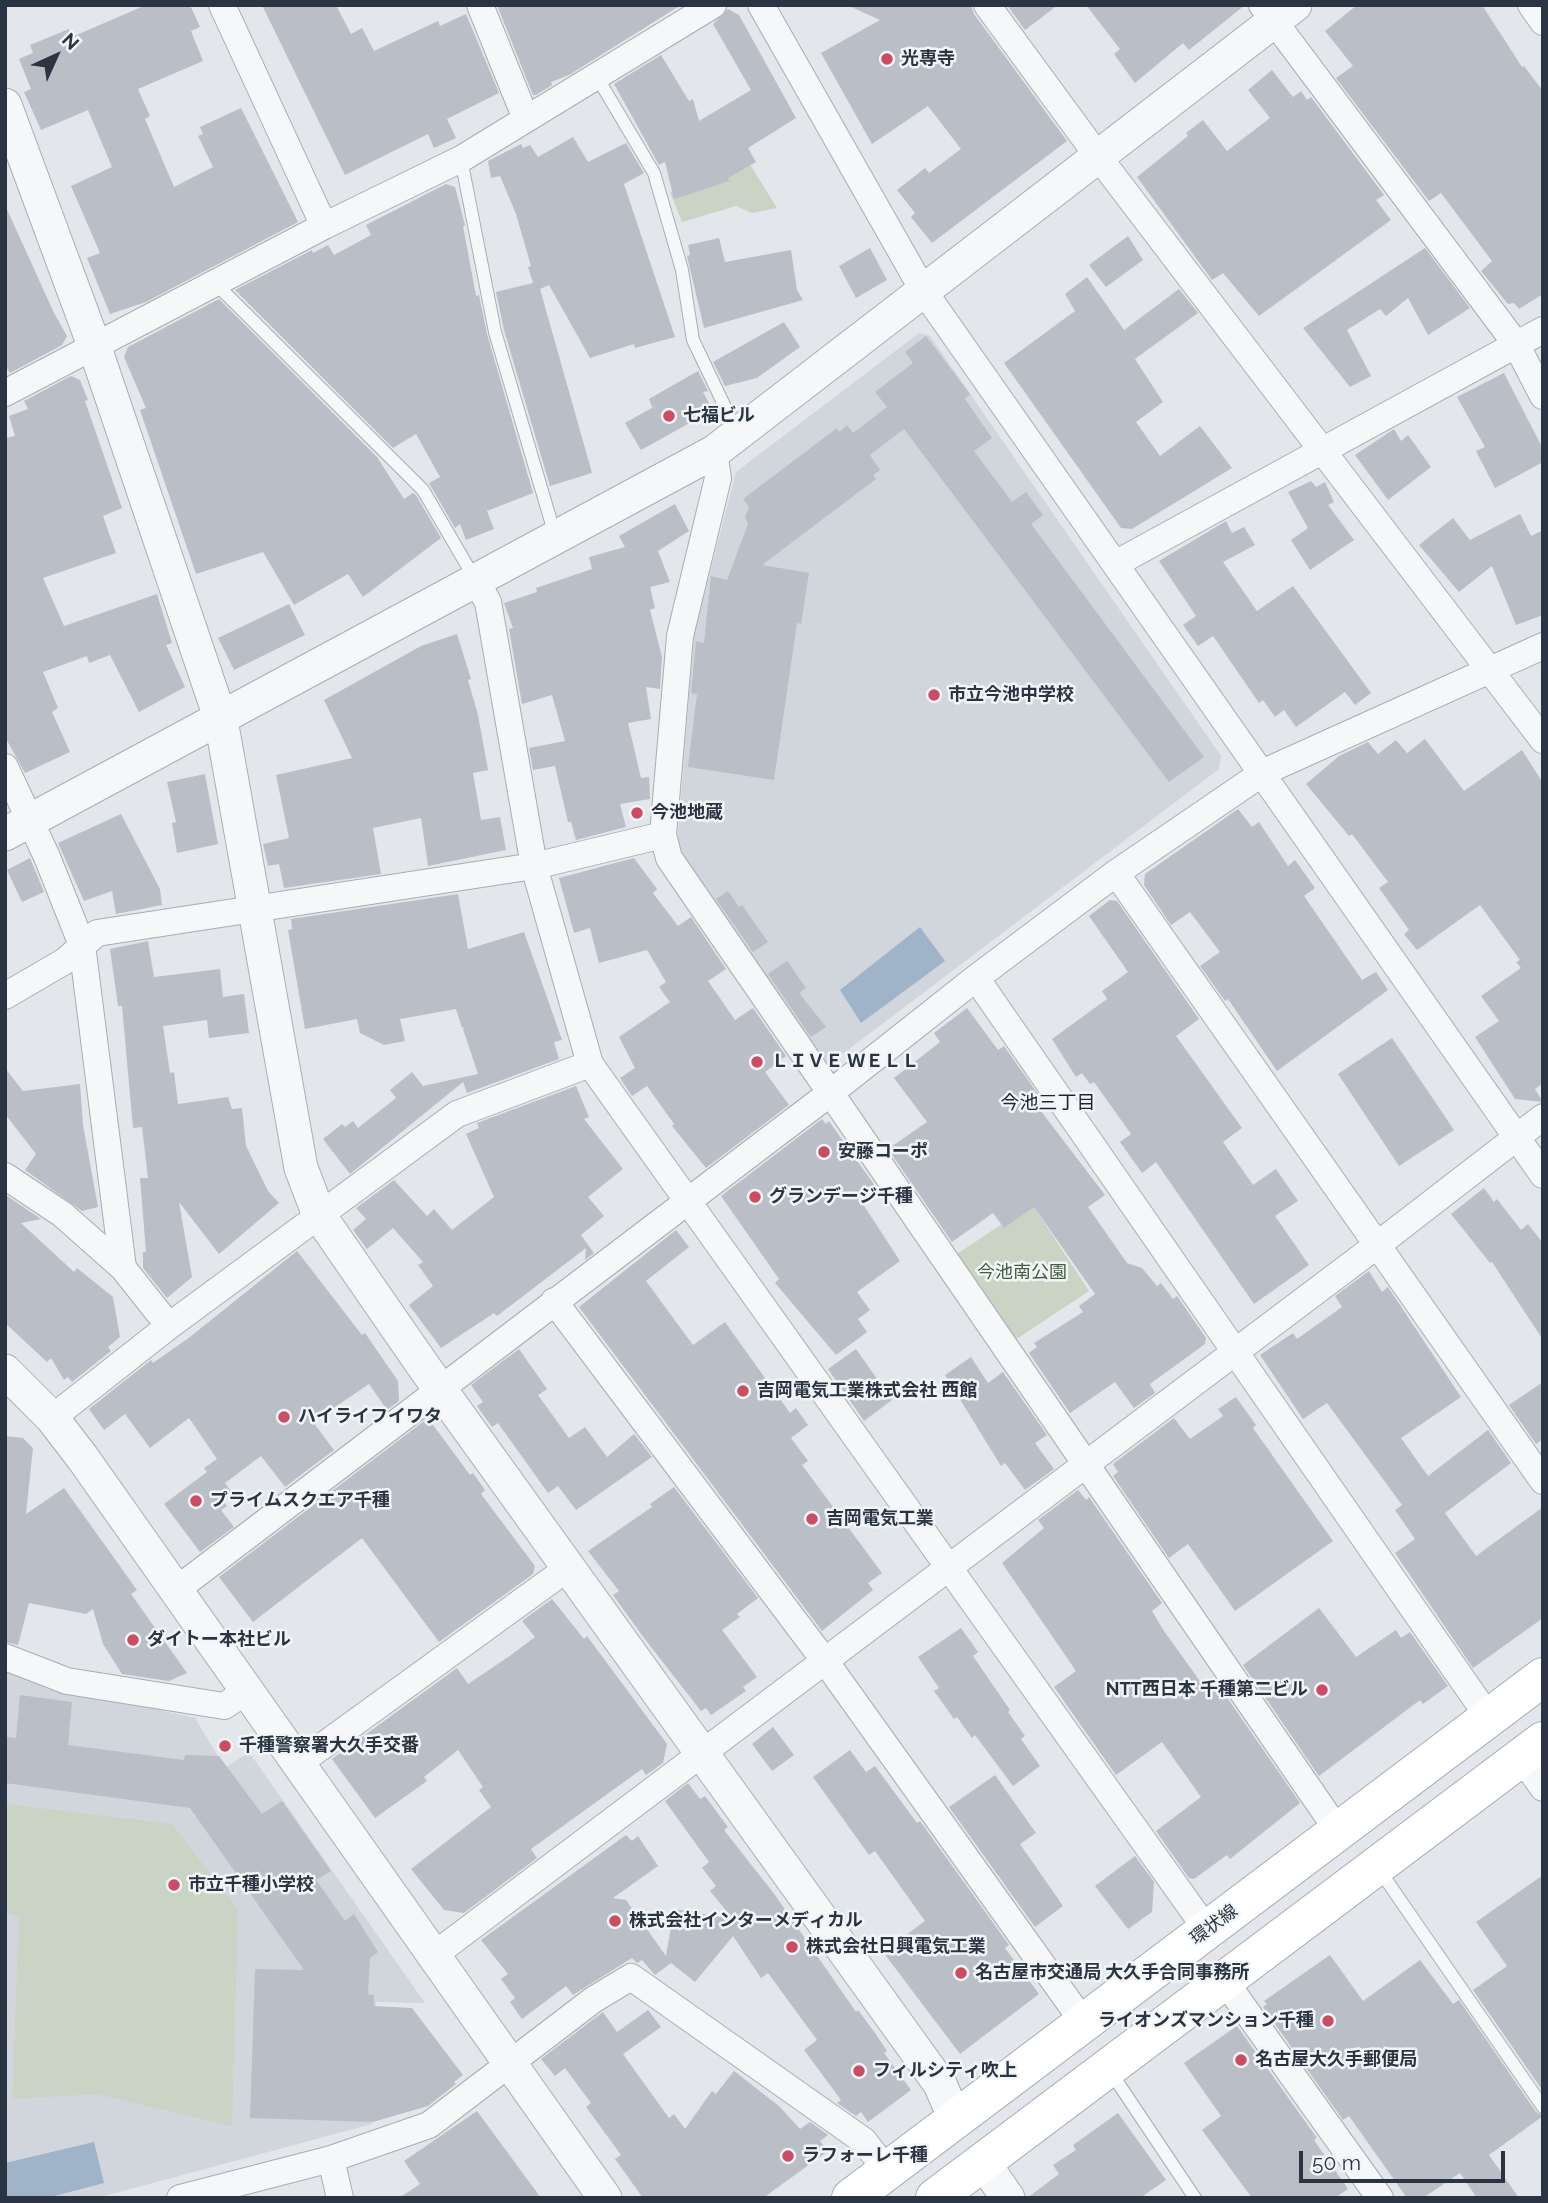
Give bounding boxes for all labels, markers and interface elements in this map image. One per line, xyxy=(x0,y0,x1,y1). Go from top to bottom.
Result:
north arrow xyxy=(21,21,91,91)
text: N xyxy=(58,28,84,54)
place label: 光専寺 xyxy=(901,48,955,70)
marker: 光専寺 xyxy=(879,51,895,67)
place label: 七福ビル xyxy=(683,405,755,427)
marker: 七福ビル xyxy=(661,408,677,424)
place label: 市立今池中学校 xyxy=(948,684,1074,706)
marker: 市立今池中学校 xyxy=(926,687,942,703)
place label: 今池地蔵 xyxy=(651,802,723,824)
marker: 今池地蔵 xyxy=(629,805,645,821)
place label: ＬＩＶＥ ＷＥＬＬ xyxy=(771,1051,919,1073)
marker: ＬＩＶＥ ＷＥＬＬ xyxy=(749,1054,765,1070)
district label: 今池三丁目 xyxy=(1001,1092,1095,1114)
place label: 安藤コーポ xyxy=(838,1141,928,1163)
marker: 安藤コーポ xyxy=(816,1144,832,1160)
place label: グランデージ千種 xyxy=(769,1186,913,1208)
marker: グランデージ千種 xyxy=(747,1189,763,1205)
park label: 今池南公園 xyxy=(977,1262,1067,1284)
place label: 吉岡電気工業株式会社 西館 xyxy=(757,1380,977,1402)
marker: 吉岡電気工業株式会社 西館 xyxy=(735,1383,751,1399)
place label: ハイライフイワタ xyxy=(298,1406,442,1428)
marker: ハイライフイワタ xyxy=(276,1409,292,1425)
place label: プライムスクエア千種 xyxy=(210,1490,390,1512)
marker: プライムスクエア千種 xyxy=(188,1493,204,1509)
place label: 吉岡電気工業 xyxy=(826,1508,934,1530)
marker: 吉岡電気工業 xyxy=(804,1511,820,1527)
place label: ダイトー本社ビル xyxy=(147,1629,291,1651)
marker: ダイトー本社ビル xyxy=(125,1632,141,1648)
place label: NTT西日本 千種第二ビル xyxy=(1106,1679,1308,1701)
marker: NTT西日本 千種第二ビル xyxy=(1314,1682,1330,1698)
place label: 千種警察署大久手交番 xyxy=(239,1735,419,1757)
marker: 千種警察署大久手交番 xyxy=(217,1738,233,1754)
place label: 市立千種小学校 xyxy=(188,1874,314,1896)
marker: 市立千種小学校 xyxy=(166,1877,182,1893)
street label: 環状線 xyxy=(1186,1900,1242,1950)
place label: 株式会社インターメディカル xyxy=(629,1910,863,1932)
marker: 株式会社インターメディカル xyxy=(607,1913,623,1929)
place label: 株式会社日興電気工業 xyxy=(806,1936,986,1958)
marker: 株式会社日興電気工業 xyxy=(784,1939,800,1955)
place label: 名古屋市交通局 大久手合同事務所 xyxy=(975,1962,1249,1984)
marker: 名古屋市交通局 大久手合同事務所 xyxy=(953,1965,969,1981)
place label: ライオンズマンション千種 xyxy=(1098,2010,1314,2032)
marker: ライオンズマンション千種 xyxy=(1320,2013,1336,2029)
place label: 名古屋大久手郵便局 xyxy=(1255,2049,1417,2071)
marker: 名古屋大久手郵便局 xyxy=(1233,2052,1249,2068)
place label: フィルシティ吹上 xyxy=(873,2060,1017,2082)
marker: フィルシティ吹上 xyxy=(851,2063,867,2079)
scale bar xyxy=(1303,2136,1510,2180)
place label: ラフォーレ千種 xyxy=(802,2145,928,2167)
marker: ラフォーレ千種 xyxy=(780,2148,796,2164)
text: 50 m xyxy=(1312,2150,1361,2175)

